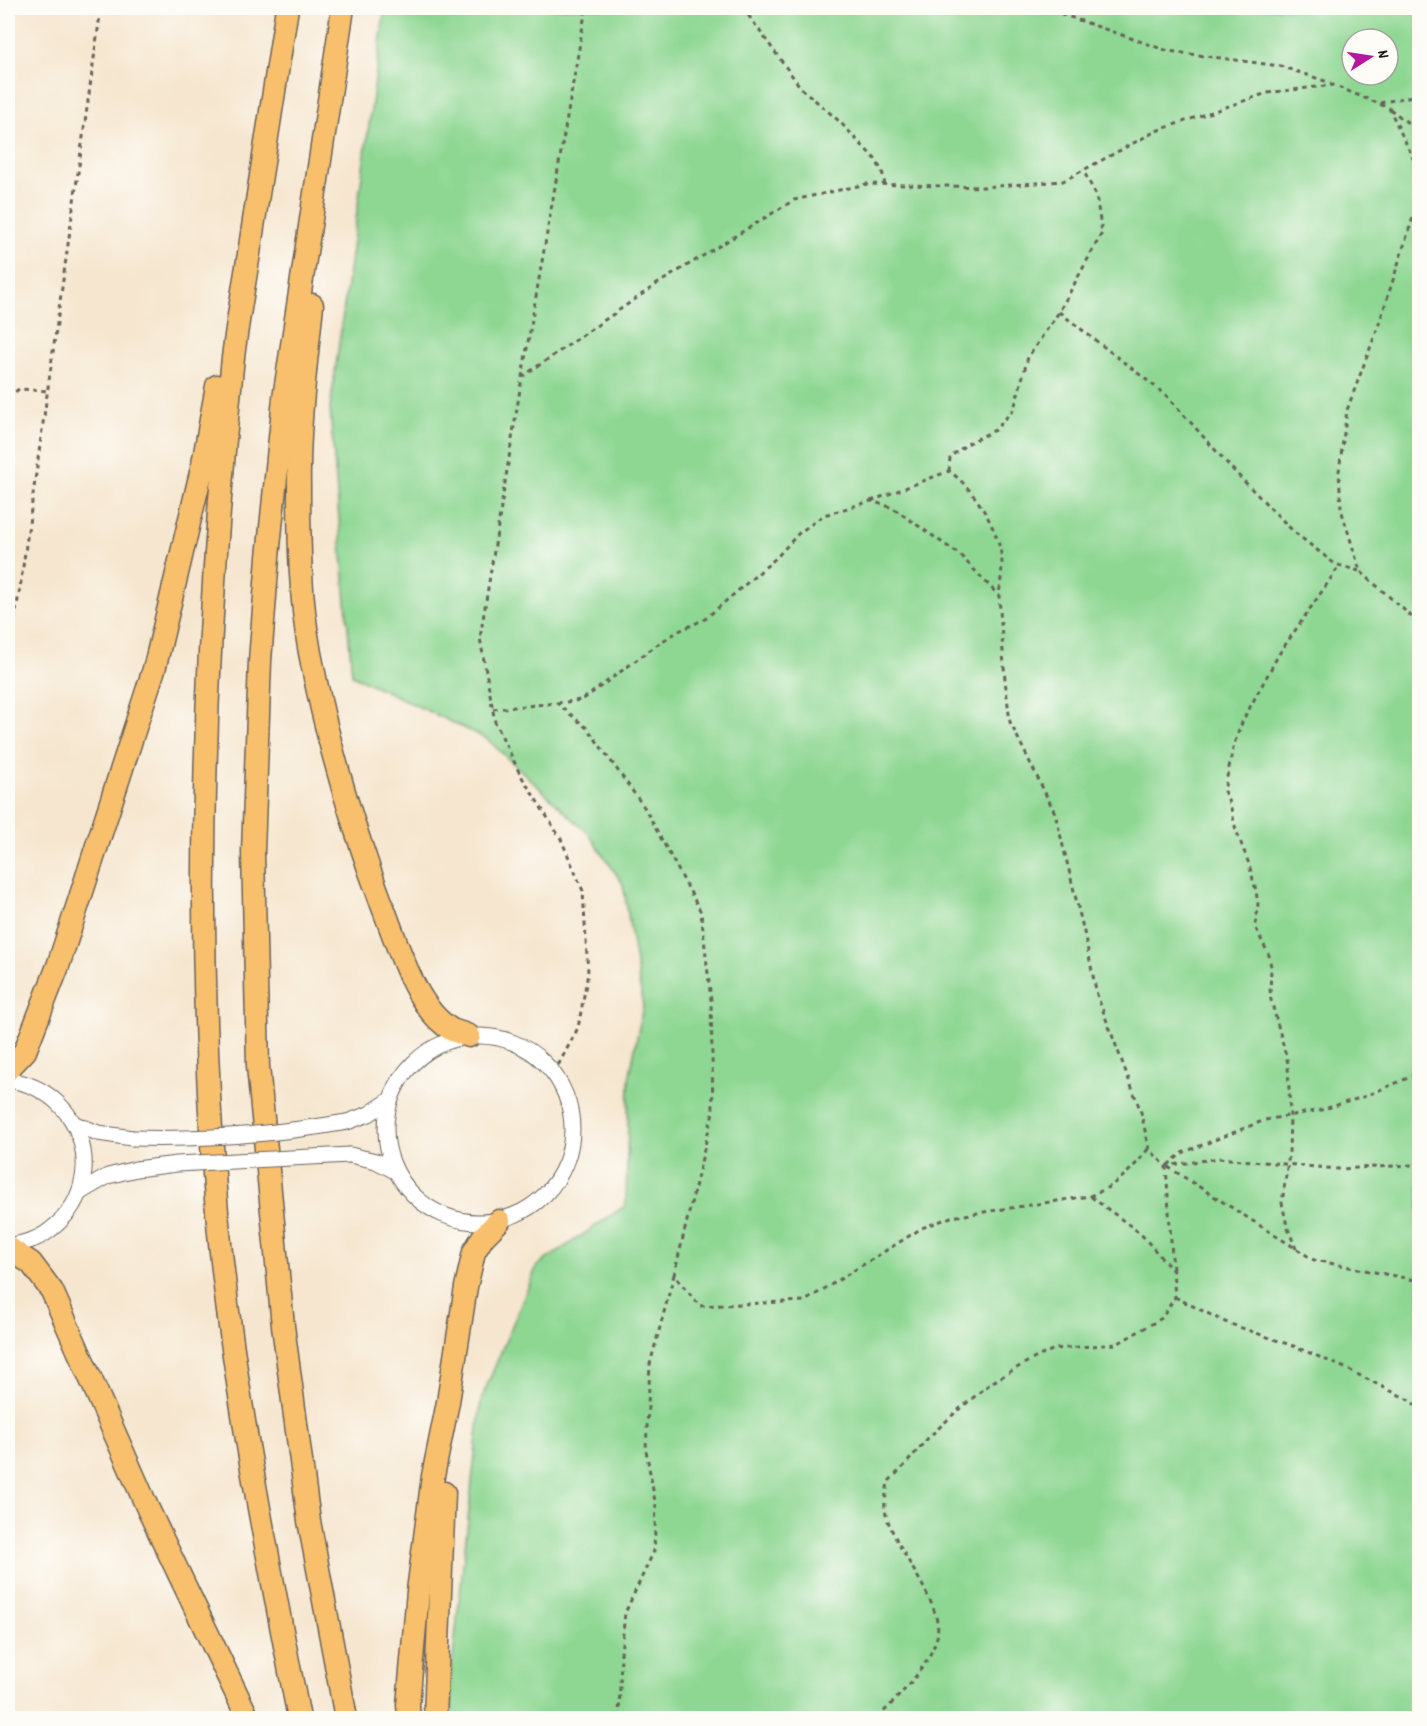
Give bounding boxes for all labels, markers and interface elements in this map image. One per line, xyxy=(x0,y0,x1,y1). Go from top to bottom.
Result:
north arrow xyxy=(1340,27,1400,87)
text: N xyxy=(1370,48,1394,61)

